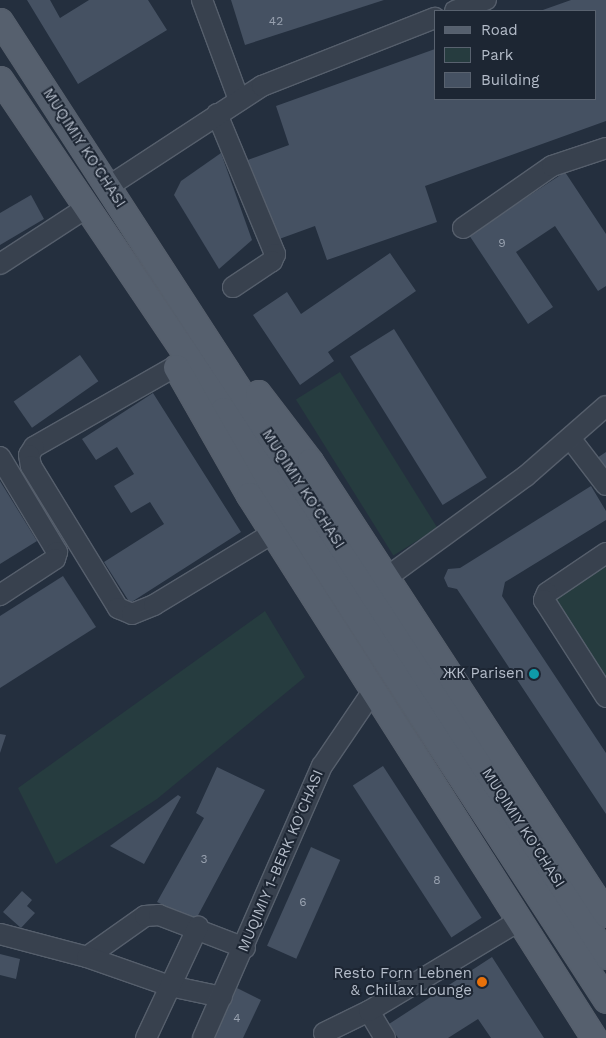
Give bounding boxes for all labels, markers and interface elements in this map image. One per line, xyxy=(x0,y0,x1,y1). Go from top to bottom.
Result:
legend xyxy=(434,10,596,100)
house number: 42 xyxy=(269,15,283,29)
text: Road xyxy=(481,21,518,39)
text: Park xyxy=(481,46,513,64)
text: Building xyxy=(481,71,539,89)
street label: MUQIMIY KO'CHASI xyxy=(39,85,129,211)
house number: 9 xyxy=(498,237,506,251)
street label: MUQIMIY KO'CHASI xyxy=(258,426,348,552)
place label: ЖК Parisen xyxy=(443,665,524,683)
marker: ЖК Parisen xyxy=(528,668,540,680)
street label: MUQIMIY KO'CHASI xyxy=(478,765,568,891)
street label: MUQIMIY 1-BERK KO'CHASI xyxy=(234,767,328,955)
house number: 3 xyxy=(201,853,207,867)
house number: 8 xyxy=(433,874,441,888)
house number: 6 xyxy=(299,896,307,910)
place label: Resto Forn Lebnen & Chillax Lounge xyxy=(333,964,472,999)
marker: Resto Forn Lebnen & Chillax Lounge xyxy=(476,976,488,988)
house number: 4 xyxy=(233,1012,241,1026)

